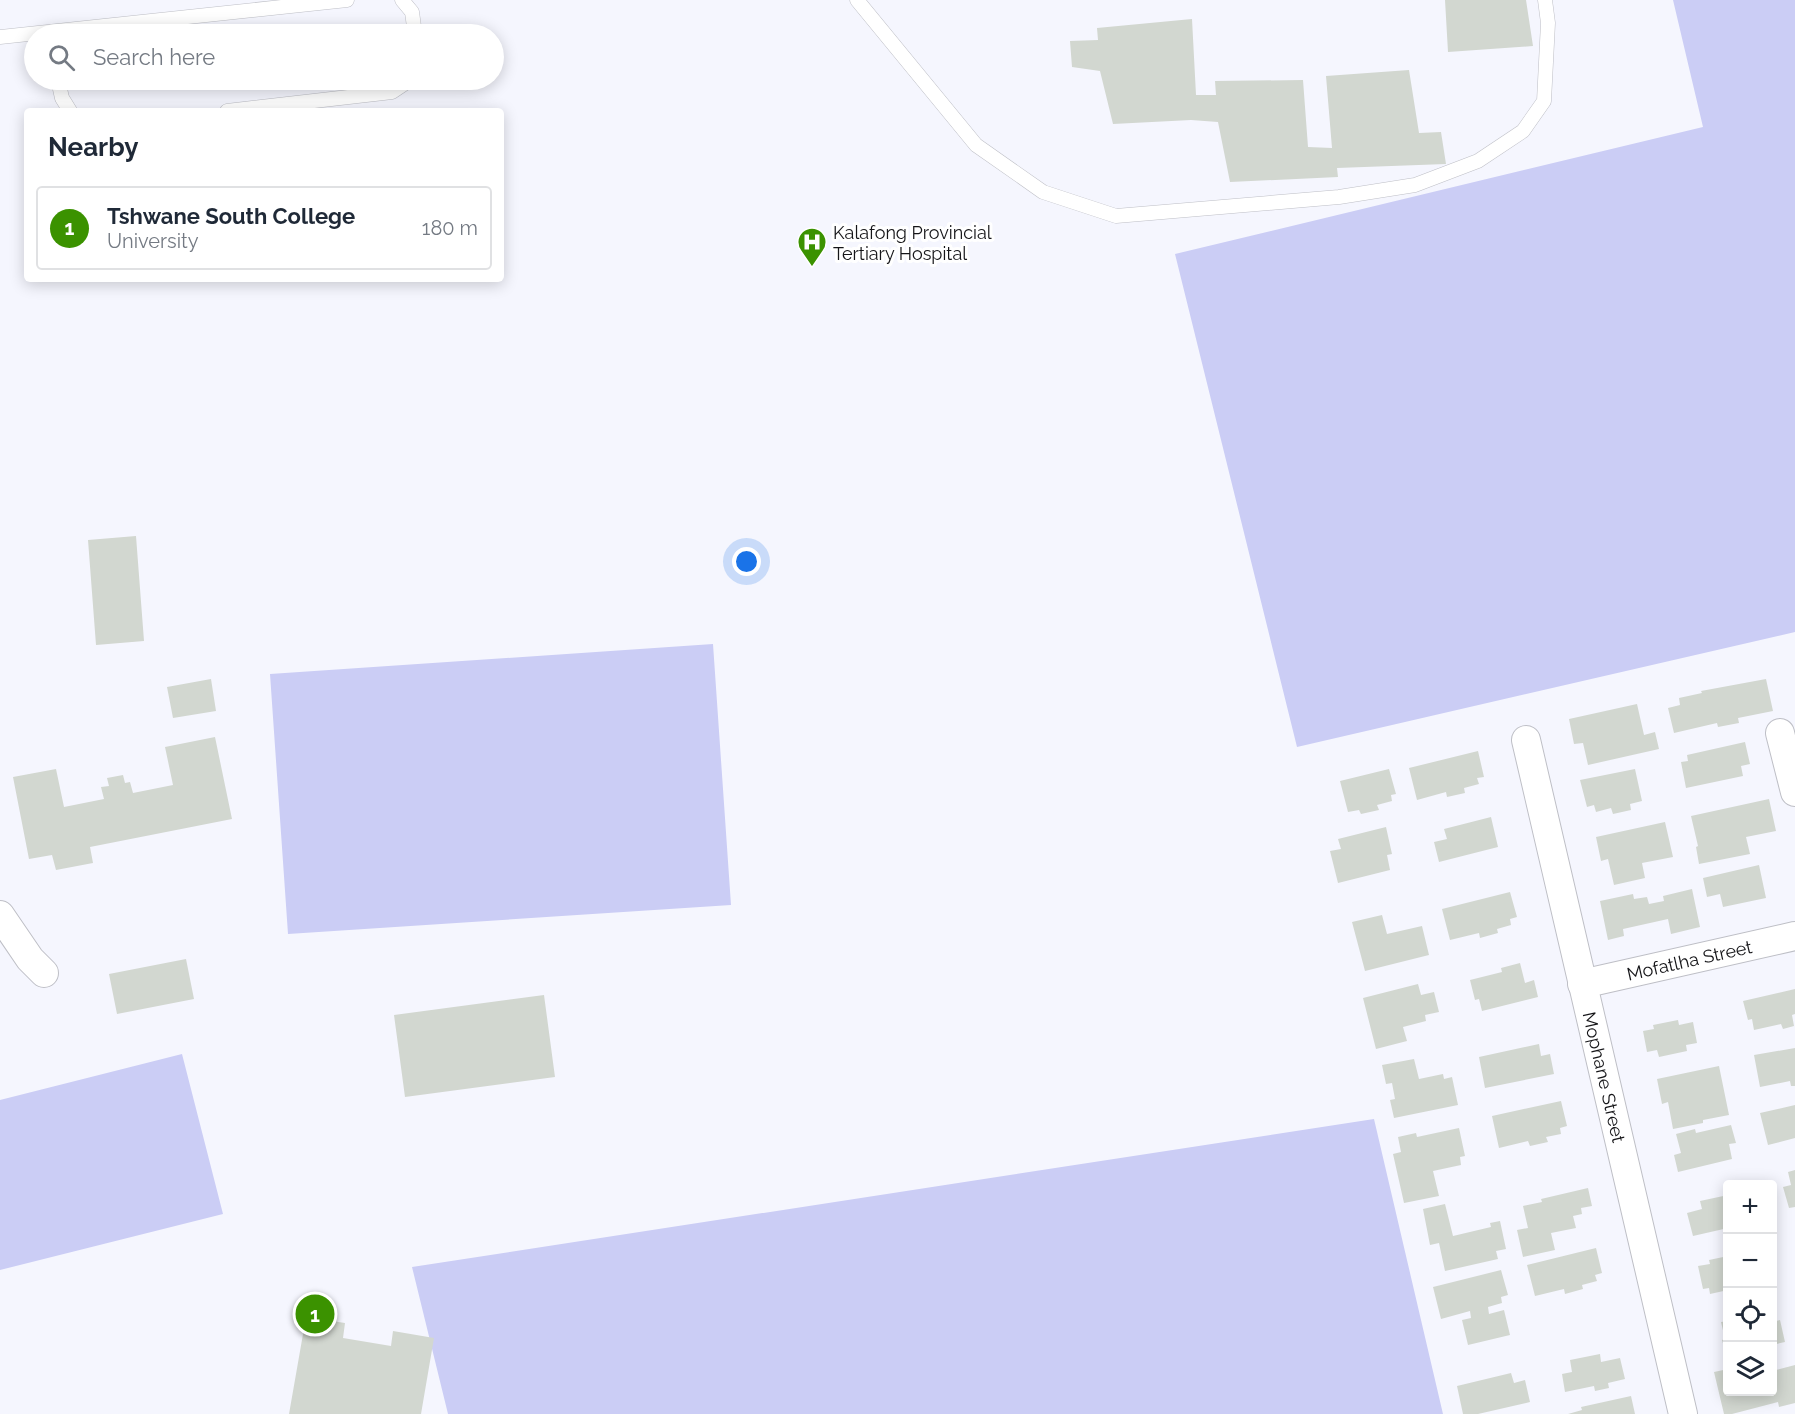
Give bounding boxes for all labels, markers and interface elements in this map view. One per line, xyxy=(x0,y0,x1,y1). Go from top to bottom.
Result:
search box xyxy=(24,24,504,90)
icon: search xyxy=(45,41,78,74)
text: Search here xyxy=(93,44,215,70)
text: Nearby xyxy=(48,132,138,162)
text: Tshwane South College xyxy=(107,203,355,229)
text: 1 xyxy=(65,216,74,240)
text: 180 m xyxy=(422,216,478,240)
place label: Kalafong Provincial Tertiary Hospital xyxy=(833,222,992,264)
hospital icon: Kalafong Provincial Tertiary Hospital xyxy=(796,226,828,268)
text: University xyxy=(107,229,199,253)
your location xyxy=(732,547,761,576)
street label: Mofatlha Street xyxy=(1625,936,1754,984)
street label: Mophane Street xyxy=(1579,1010,1630,1144)
map controls xyxy=(1723,1180,1777,1396)
button: + xyxy=(1723,1180,1777,1234)
button: − xyxy=(1723,1234,1777,1288)
button: locate xyxy=(1723,1288,1777,1342)
pin: 1 xyxy=(296,1292,334,1336)
button: layers xyxy=(1723,1342,1777,1396)

